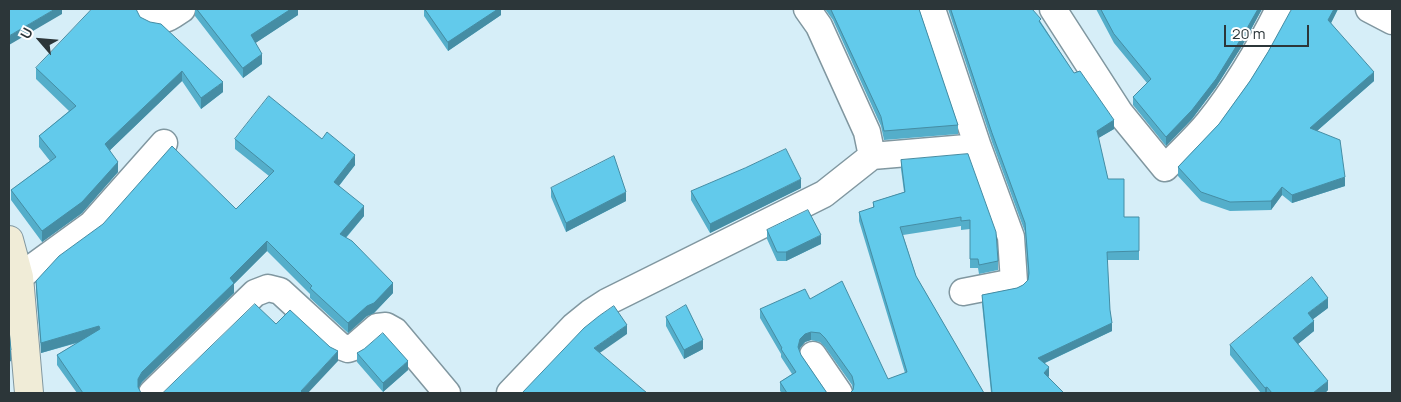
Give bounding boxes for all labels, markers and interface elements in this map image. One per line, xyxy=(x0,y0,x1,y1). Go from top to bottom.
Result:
north arrow xyxy=(15,15,65,65)
scale bar xyxy=(1226,15,1311,47)
text: 20 m xyxy=(1232,23,1265,44)
text: U xyxy=(15,24,37,42)

